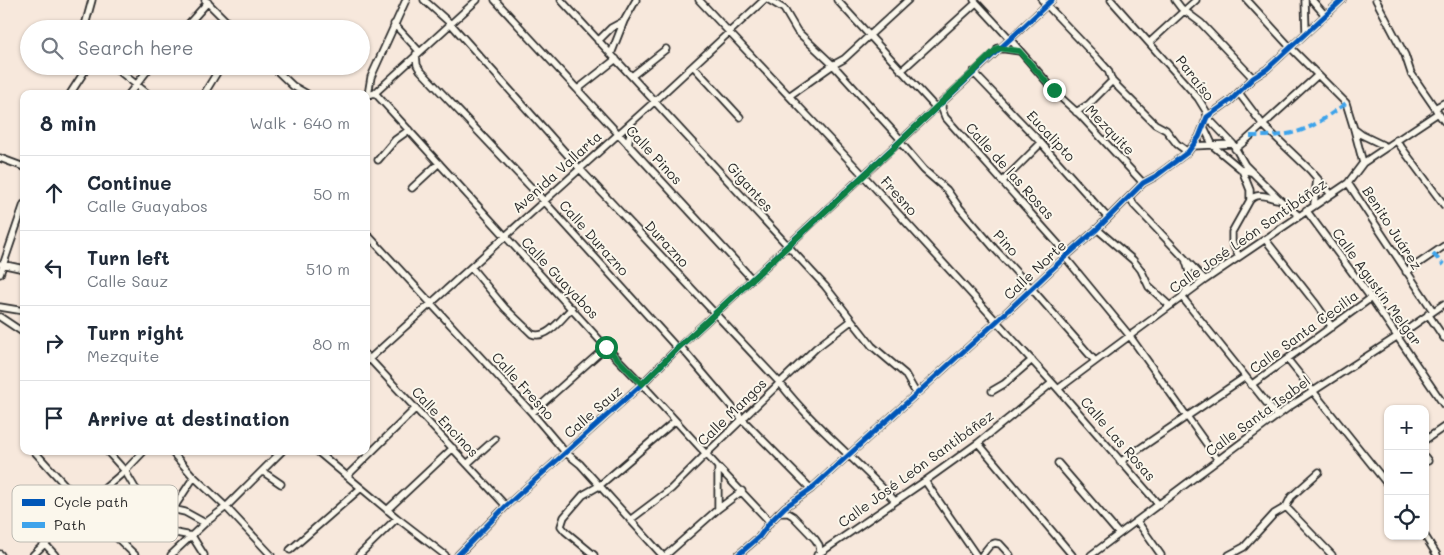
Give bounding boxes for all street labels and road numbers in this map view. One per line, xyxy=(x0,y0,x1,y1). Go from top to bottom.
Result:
street label: Paraíso xyxy=(1172,51,1219,104)
street label: Mezquite xyxy=(1082,100,1139,159)
street label: Eucalipto xyxy=(1023,106,1080,165)
street label: Calle de las Rosas xyxy=(962,118,1059,223)
street label: Calle Pinos xyxy=(622,121,687,188)
street label: Avenida Vallarta xyxy=(508,126,605,217)
street label: Gigantes xyxy=(723,158,778,216)
street label: Fresno xyxy=(877,172,922,219)
street label: Calle José León Santibáñez xyxy=(1165,174,1330,297)
street label: Benito Juárez xyxy=(1358,182,1427,273)
street label: Calle Durazno xyxy=(555,196,633,280)
street label: Durazno xyxy=(641,216,694,271)
street label: Calle Agustín Melgar xyxy=(1328,224,1427,349)
street label: Pino xyxy=(990,226,1023,260)
street label: Calle Guayabos xyxy=(517,233,603,323)
street label: Calle Norte xyxy=(999,236,1070,304)
street label: Calle Santa Cecilia xyxy=(1245,286,1362,378)
street label: Calle Fresno xyxy=(488,348,559,424)
street label: Calle Santa Isabel xyxy=(1201,371,1314,460)
street label: Calle Mangos xyxy=(693,374,771,450)
street label: Calle Sauz xyxy=(560,381,626,442)
street label: Calle Encinos xyxy=(408,382,483,461)
street label: Calle Las Rosas xyxy=(1076,392,1160,485)
street label: Calle José León Santibáñez xyxy=(834,406,998,532)

